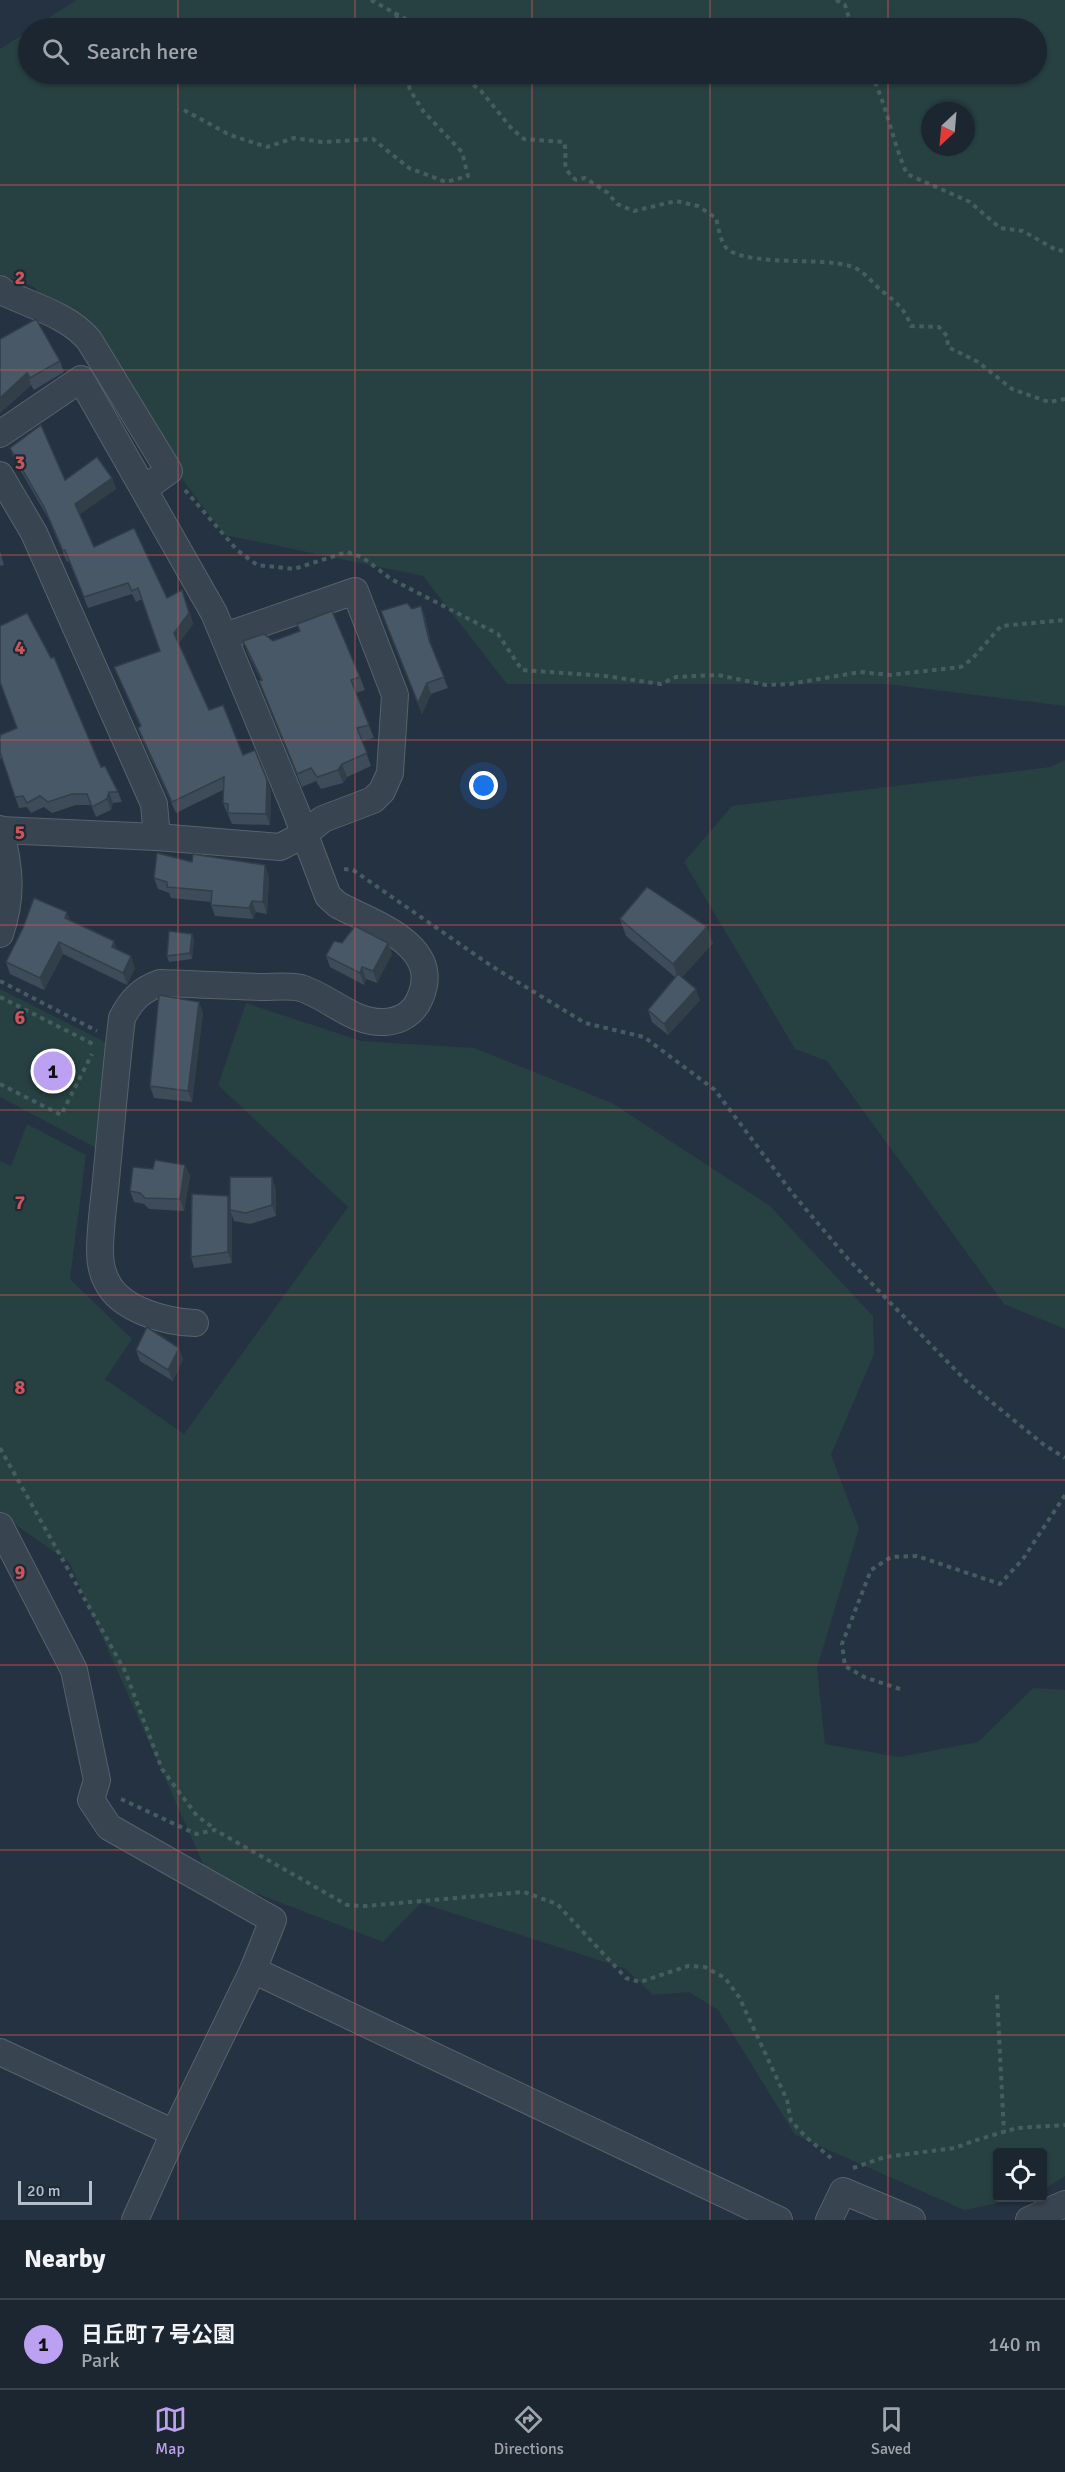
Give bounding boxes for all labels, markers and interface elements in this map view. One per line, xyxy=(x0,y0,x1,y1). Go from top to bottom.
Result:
search box xyxy=(18,18,1047,84)
icon: search xyxy=(39,35,72,68)
text: Search here xyxy=(87,38,198,65)
north arrow xyxy=(921,102,975,156)
text: 2 xyxy=(15,265,25,290)
text: 3 xyxy=(15,450,25,475)
text: 4 xyxy=(15,635,26,660)
your location xyxy=(469,771,498,800)
text: 5 xyxy=(15,820,25,845)
text: 6 xyxy=(15,1005,26,1030)
pin: 1 xyxy=(34,1048,72,1094)
text: 7 xyxy=(15,1190,26,1215)
text: 8 xyxy=(15,1375,26,1400)
text: 9 xyxy=(15,1560,26,1585)
map controls xyxy=(993,2148,1047,2202)
button: locate xyxy=(993,2148,1047,2202)
scale bar xyxy=(18,2178,92,2206)
text: 20 m xyxy=(27,2181,61,2201)
text: Nearby xyxy=(24,2243,105,2275)
text: 日丘町７号公園 xyxy=(81,2321,235,2348)
text: 1 xyxy=(38,2332,49,2357)
text: 140 m xyxy=(988,2332,1041,2357)
text: Park xyxy=(81,2348,119,2373)
tab: Map xyxy=(154,2403,187,2459)
tab: Directions xyxy=(494,2403,564,2459)
tab: Saved xyxy=(871,2403,911,2459)

